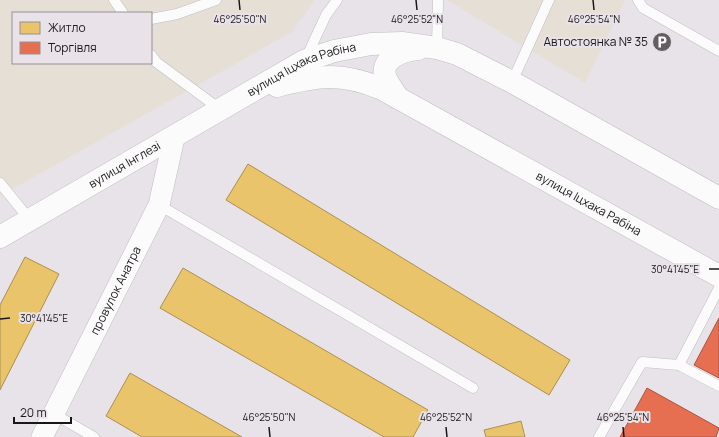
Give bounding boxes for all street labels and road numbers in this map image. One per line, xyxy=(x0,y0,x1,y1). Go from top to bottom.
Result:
street label: вулиця Іцхака Рабіна xyxy=(244,38,357,100)
street label: вулиця Інглезі xyxy=(85,137,164,192)
street label: вулиця Іцхака Рабіна xyxy=(533,167,645,239)
street label: провулок Анатра xyxy=(86,243,145,338)

